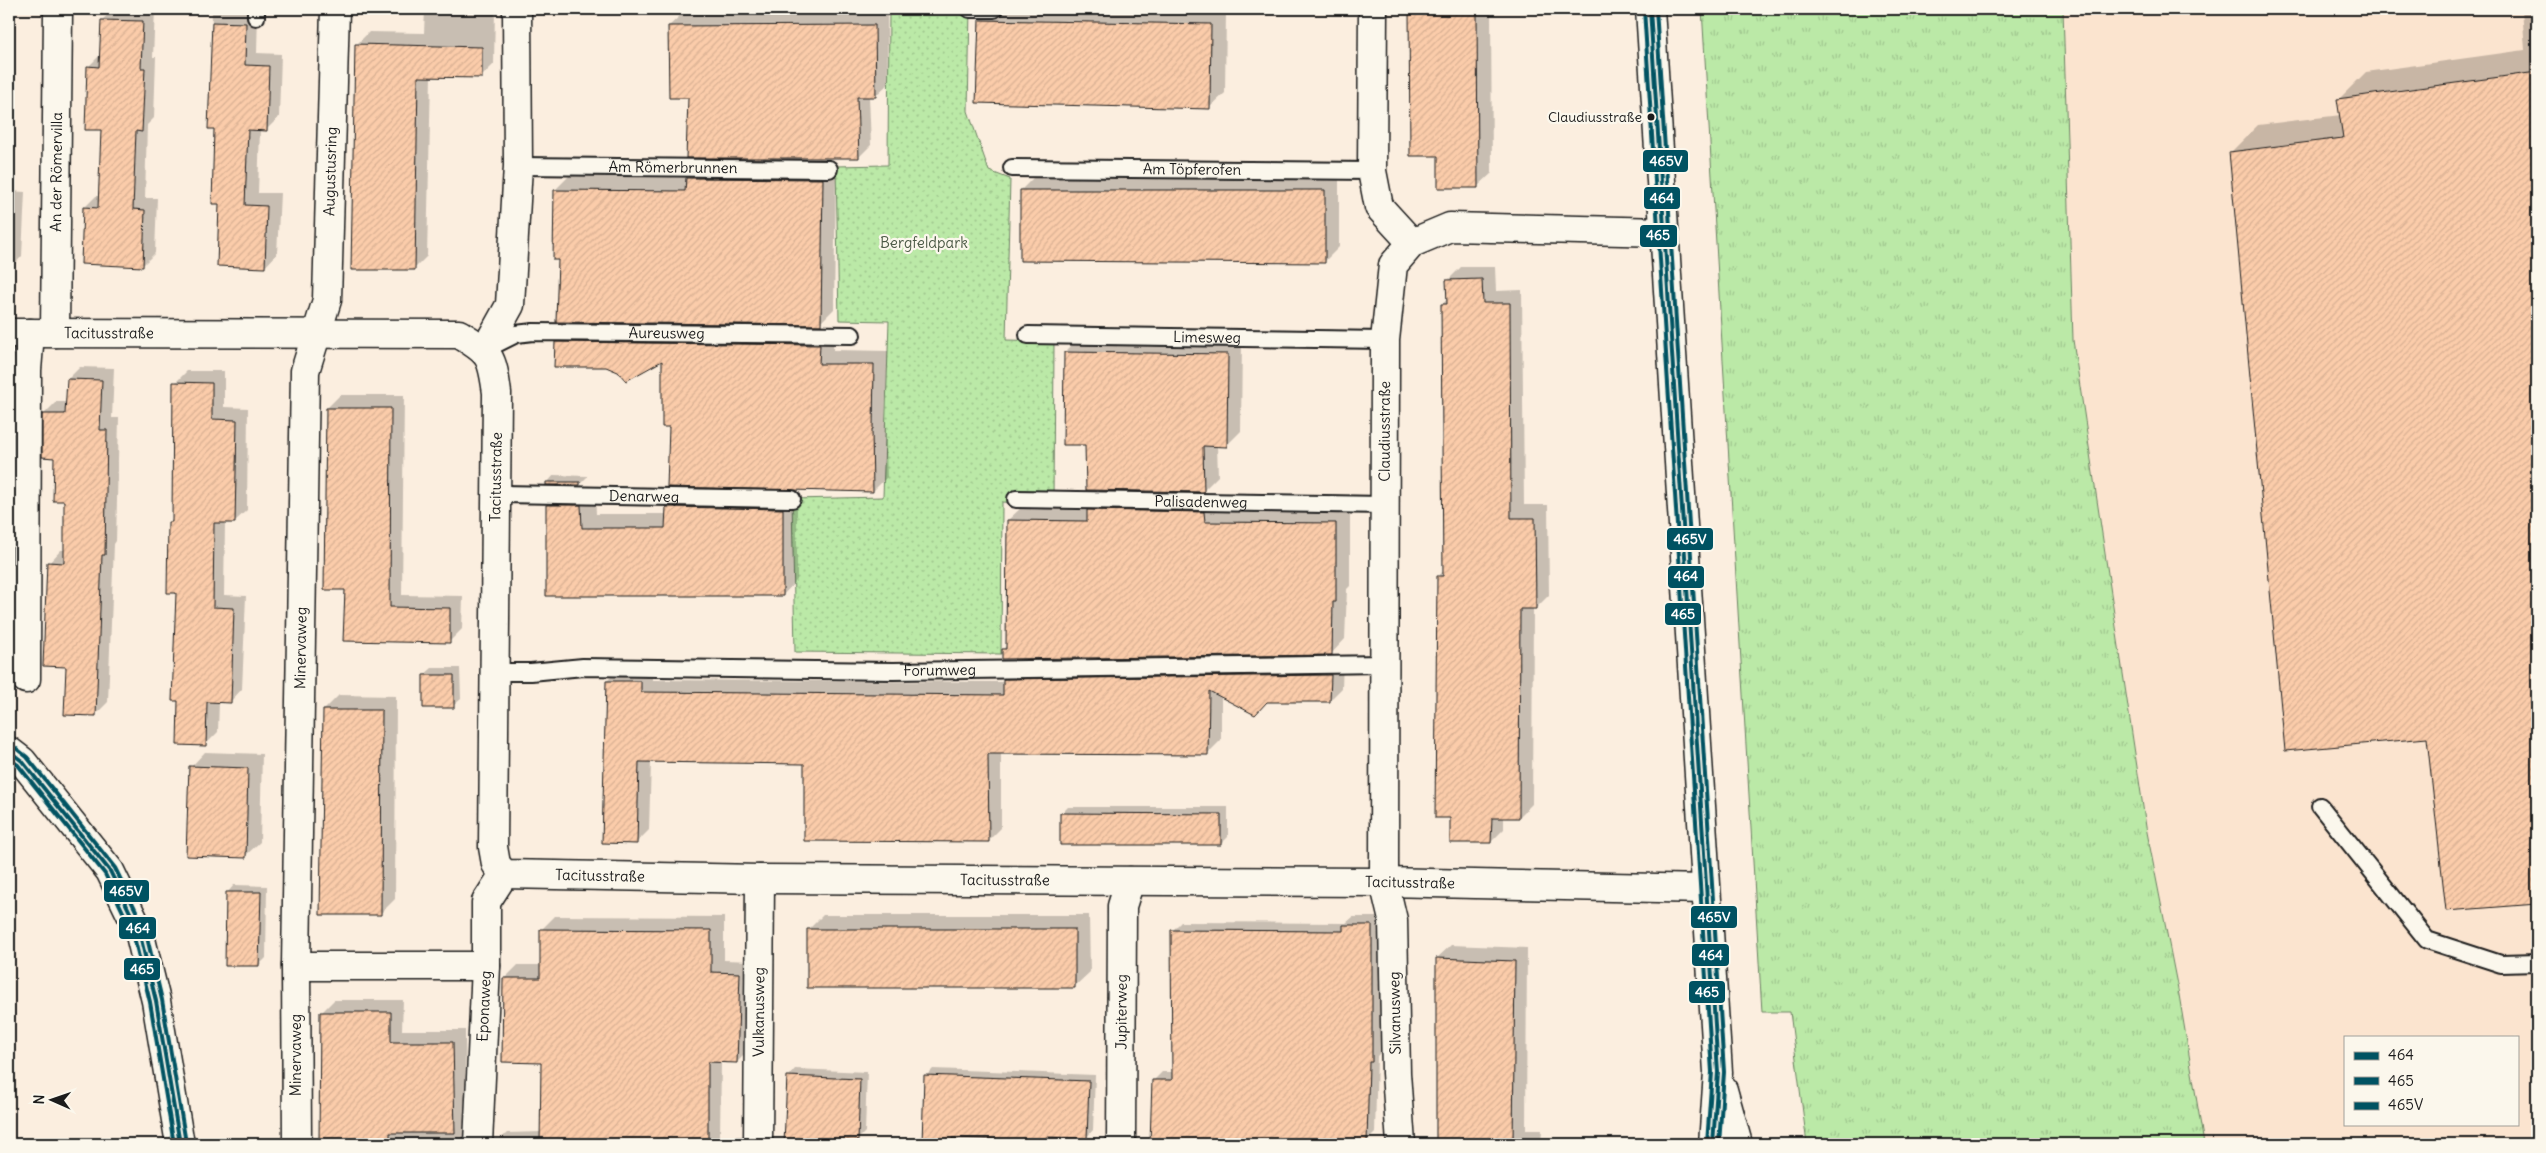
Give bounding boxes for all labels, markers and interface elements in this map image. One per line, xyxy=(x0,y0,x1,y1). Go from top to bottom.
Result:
place label: Claudiusstraße xyxy=(1548,108,1642,126)
street label: An der Römervilla xyxy=(46,112,66,232)
marker: Claudiusstraße xyxy=(1646,112,1656,122)
street label: Augustusring xyxy=(319,126,341,216)
line badge: 465V xyxy=(1642,149,1689,173)
text: 465V xyxy=(1650,152,1683,170)
street label: Am Römerbrunnen xyxy=(608,157,738,177)
street label: Am Töpferofen xyxy=(1143,159,1242,179)
line badge: 464 xyxy=(1643,186,1681,210)
text: 464 xyxy=(1650,189,1674,207)
line badge: 465 xyxy=(1639,224,1678,248)
text: 465 xyxy=(1646,226,1670,244)
park label: Bergfeldpark xyxy=(880,233,968,252)
street label: Tacitusstraße xyxy=(64,323,154,342)
street label: Aureusweg xyxy=(628,323,705,343)
street label: Limesweg xyxy=(1173,327,1241,347)
street label: Claudiusstraße xyxy=(1375,381,1394,482)
street label: Tacitusstraße xyxy=(485,432,506,522)
street label: Denarweg xyxy=(609,486,679,506)
street label: Palisadenweg xyxy=(1154,491,1248,512)
line badge: 465V xyxy=(1666,527,1714,551)
text: 465V xyxy=(1674,530,1707,548)
line badge: 464 xyxy=(1667,565,1705,589)
text: 464 xyxy=(1674,567,1698,585)
line badge: 465 xyxy=(1664,602,1702,626)
text: 465 xyxy=(1671,605,1695,623)
street label: Minervaweg xyxy=(290,607,310,689)
street label: Forumweg xyxy=(903,660,976,680)
street label: Tacitusstraße xyxy=(555,865,645,886)
street label: Tacitusstraße xyxy=(960,870,1050,889)
street label: Tacitusstraße xyxy=(1365,872,1455,893)
line badge: 465V xyxy=(103,879,150,903)
text: 465V xyxy=(110,882,143,900)
line badge: 465V xyxy=(1690,905,1738,929)
text: 465V xyxy=(1698,908,1731,926)
line badge: 464 xyxy=(118,916,157,940)
text: 464 xyxy=(126,919,150,937)
line badge: 464 xyxy=(1691,943,1730,967)
text: 464 xyxy=(1699,946,1723,964)
line badge: 465 xyxy=(123,957,161,981)
text: 465 xyxy=(130,960,154,978)
street label: Vulkanusweg xyxy=(749,967,768,1057)
street label: Eponaweg xyxy=(473,970,495,1042)
street label: Silvanusweg xyxy=(1384,971,1405,1055)
street label: Jupiterweg xyxy=(1111,974,1131,1050)
line badge: 465 xyxy=(1688,980,1726,1004)
text: 465 xyxy=(1695,983,1719,1001)
street label: Minervaweg xyxy=(286,1014,305,1096)
legend xyxy=(2344,1036,2518,1126)
text: 464 xyxy=(2388,1045,2414,1064)
text: 465 xyxy=(2388,1071,2414,1090)
north arrow xyxy=(28,1076,78,1126)
text: N xyxy=(30,1094,48,1105)
text: 465V xyxy=(2388,1095,2423,1114)

